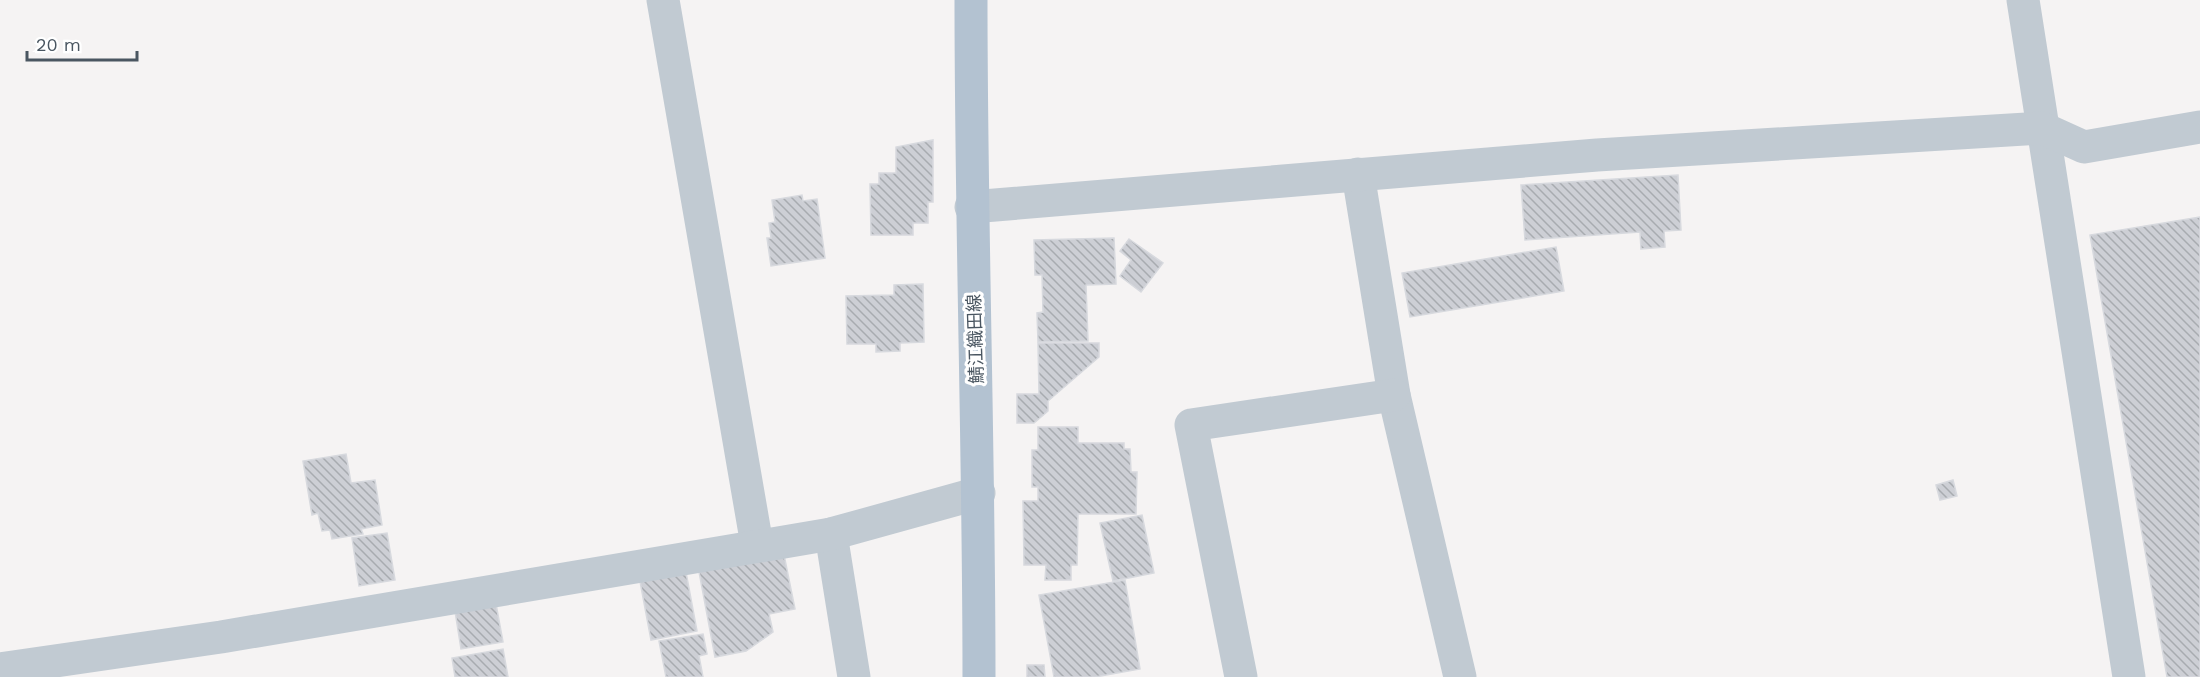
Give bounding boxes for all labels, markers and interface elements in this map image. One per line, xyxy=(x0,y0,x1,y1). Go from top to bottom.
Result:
scale bar xyxy=(27,24,136,62)
text: 20 m xyxy=(36,34,81,55)
street label: 鯖江織田線 xyxy=(963,294,987,384)

